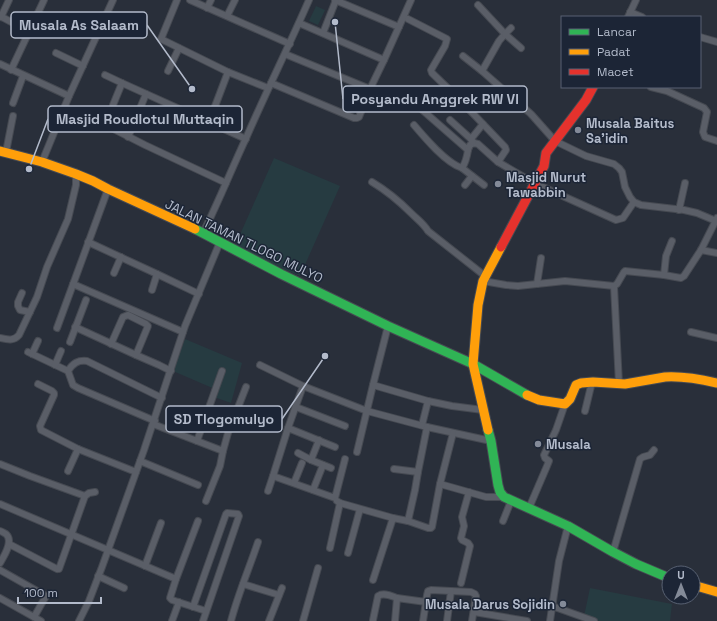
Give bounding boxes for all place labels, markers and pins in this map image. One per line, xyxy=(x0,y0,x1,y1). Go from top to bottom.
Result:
callout: Musala As Salaam xyxy=(11,12,147,38)
callout: Posyandu Anggrek RW VI xyxy=(343,86,527,112)
callout: Masjid Roudlotul Muttaqin xyxy=(48,106,242,132)
place label: Musala Baitus Sa'idin xyxy=(586,115,675,147)
marker: Musala Baitus Sa'idin xyxy=(573,125,583,135)
place label: Masjid Nurut Tawabbin xyxy=(506,169,586,201)
marker: Masjid Nurut Tawabbin xyxy=(493,179,503,189)
callout: SD Tlogomulyo xyxy=(166,406,282,432)
place label: Musala xyxy=(546,436,591,453)
marker: Musala xyxy=(533,439,543,449)
place label: Musala Darus Sojidin xyxy=(425,596,555,613)
marker: Musala Darus Sojidin xyxy=(558,599,568,609)

